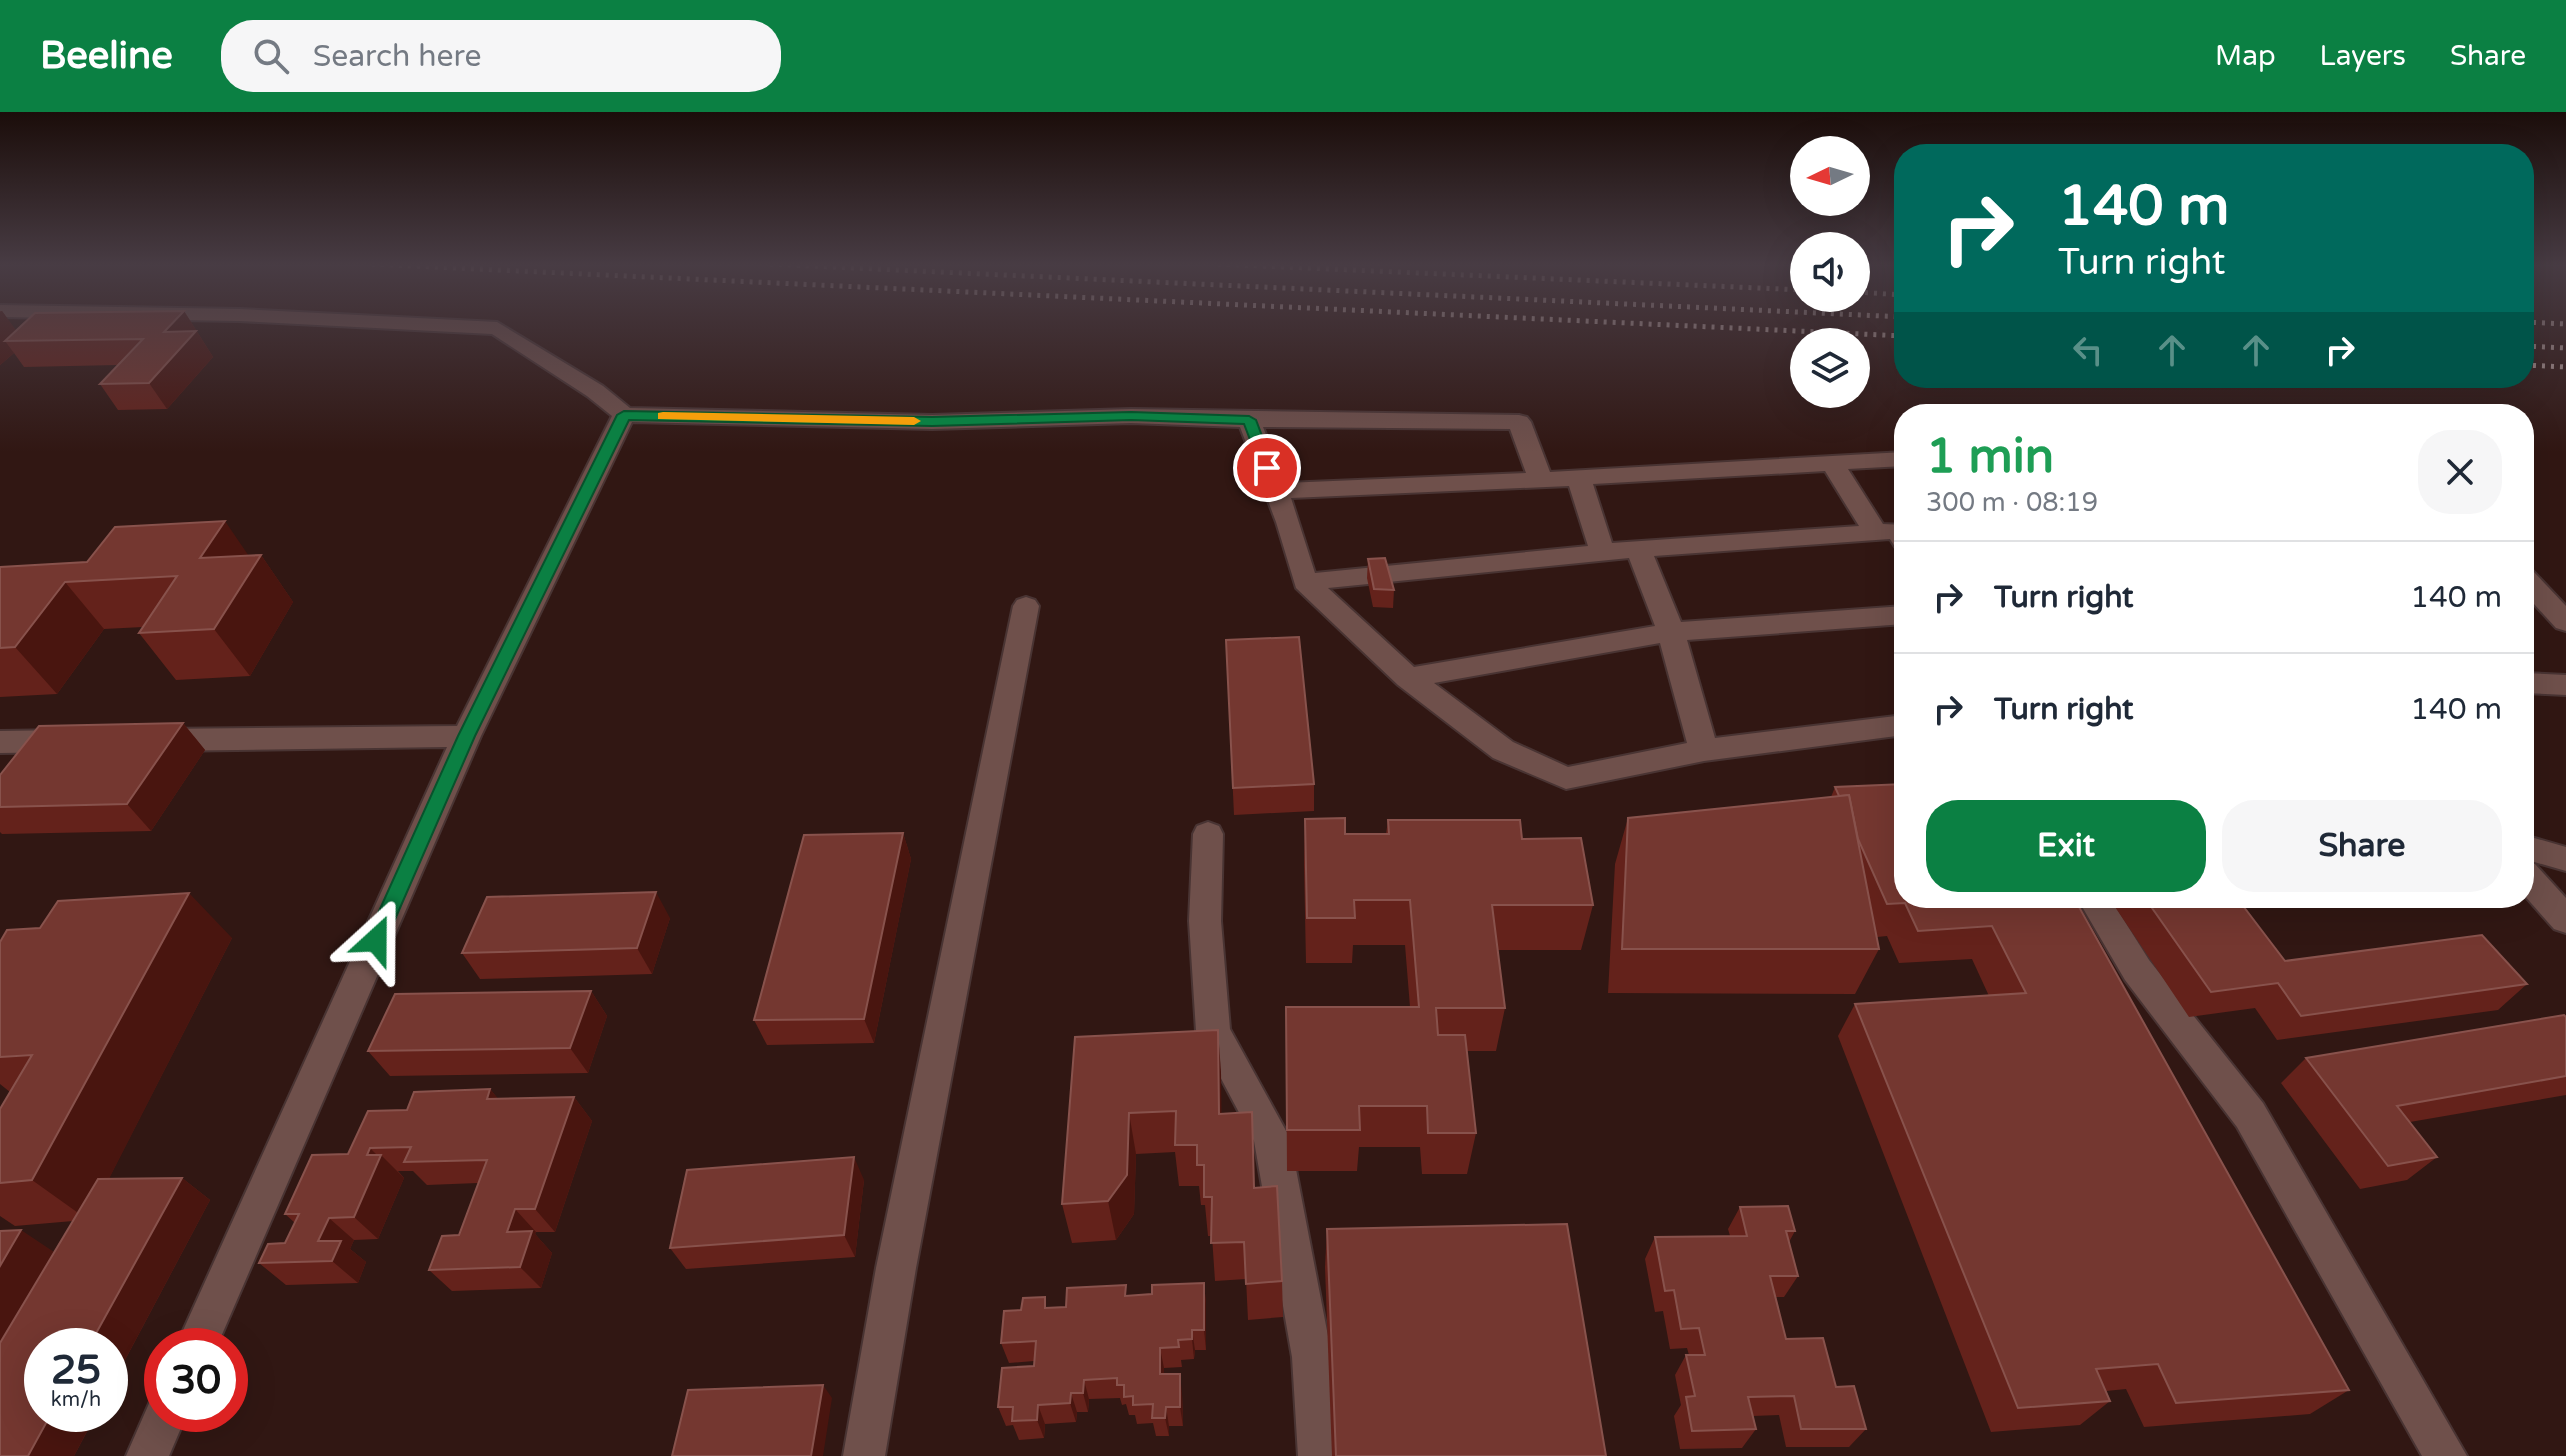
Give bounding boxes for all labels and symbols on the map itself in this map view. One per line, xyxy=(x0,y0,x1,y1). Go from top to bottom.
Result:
north arrow xyxy=(1790,136,1870,216)
pin xyxy=(1233,434,1301,502)
position arrow xyxy=(334,898,418,982)
speed limit sign: 30 xyxy=(144,1328,248,1432)

